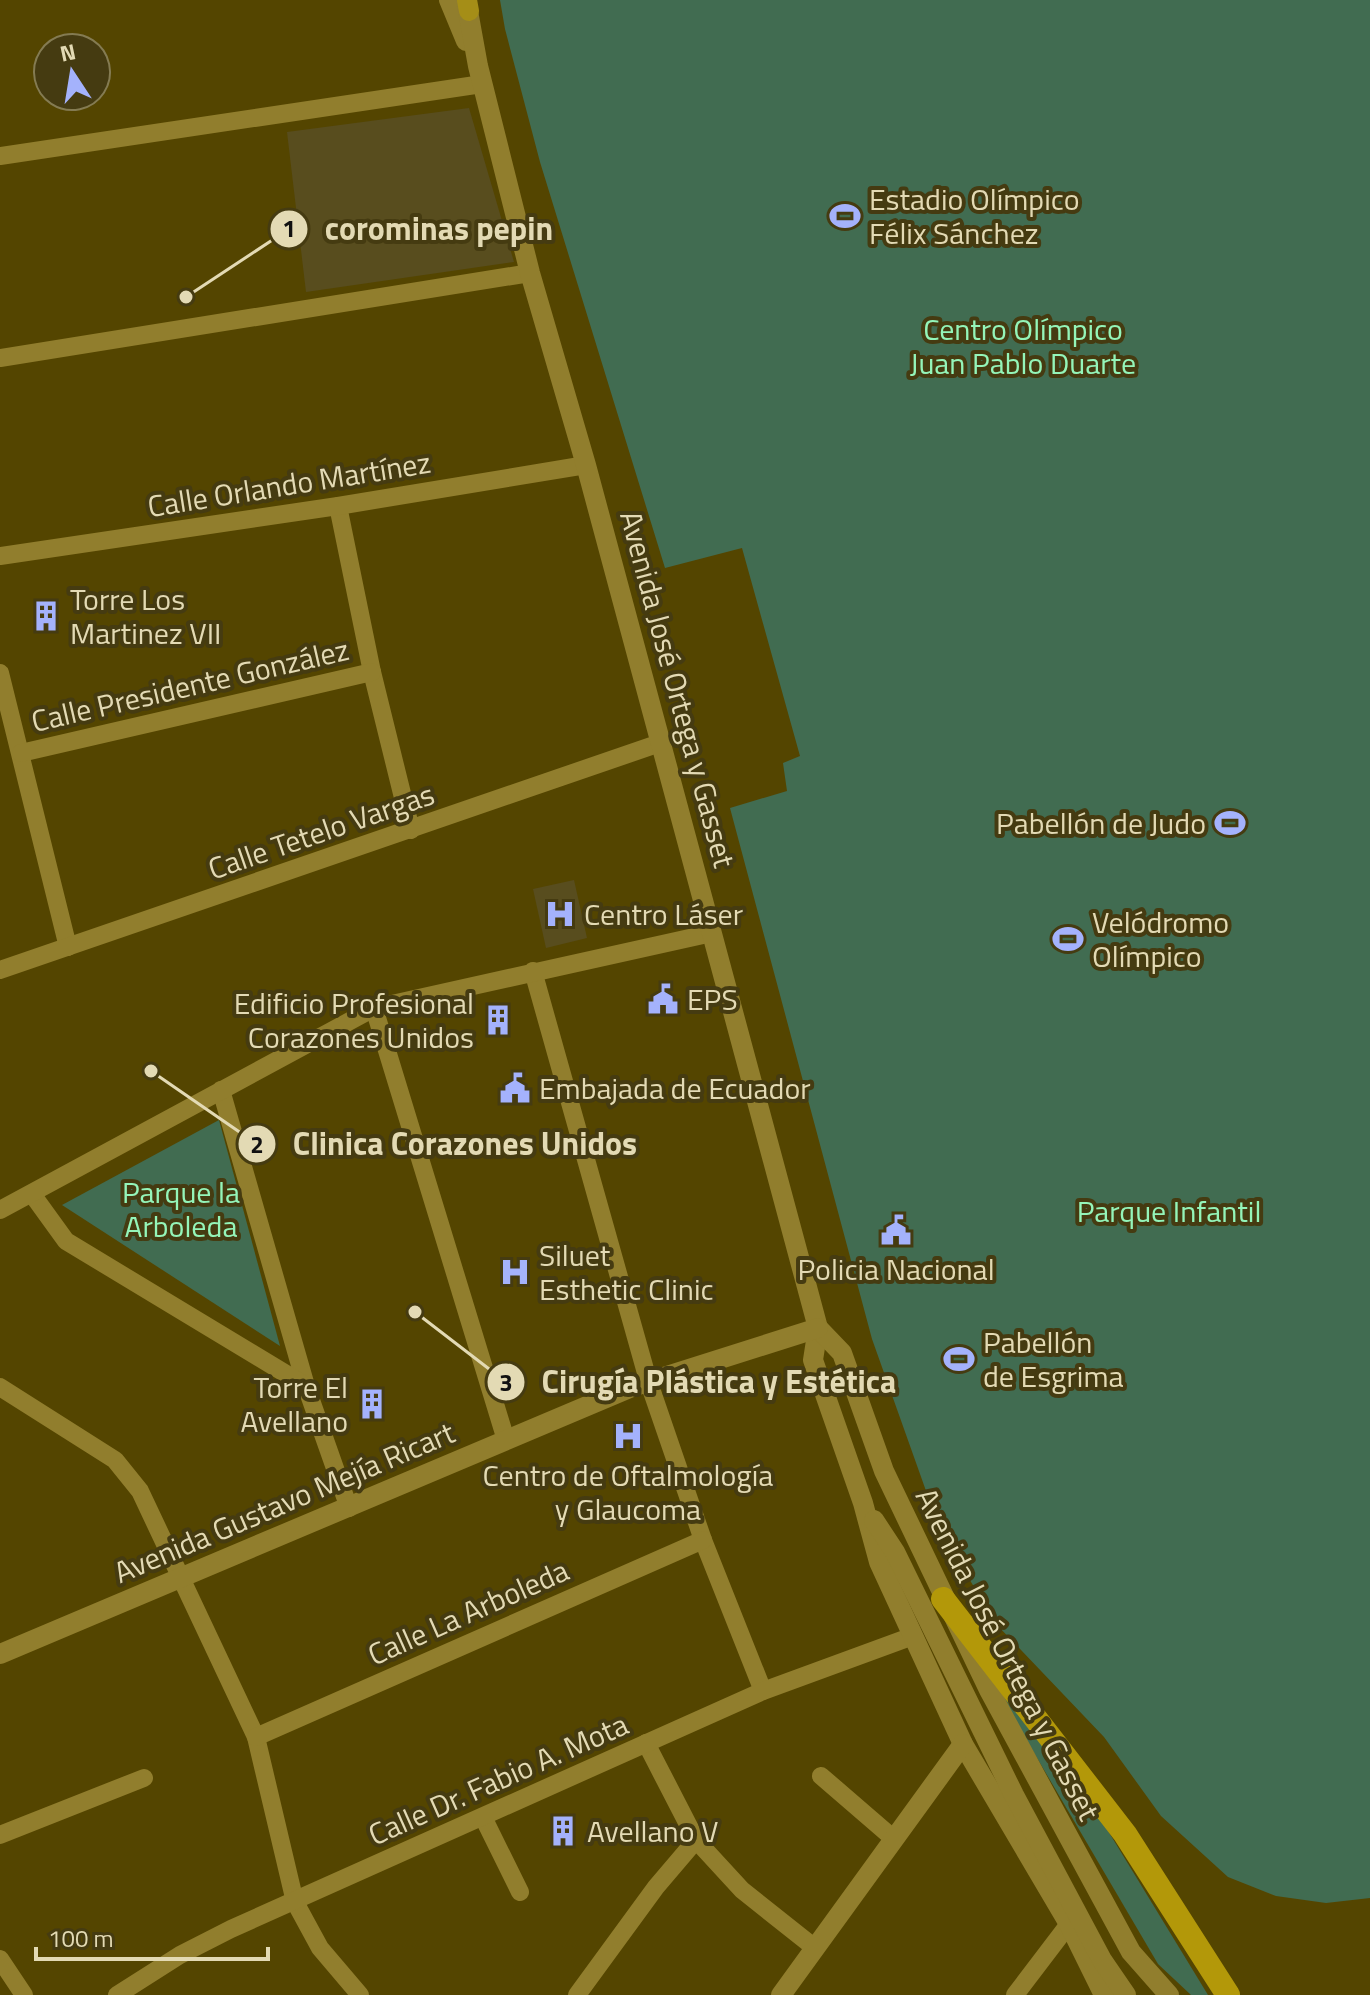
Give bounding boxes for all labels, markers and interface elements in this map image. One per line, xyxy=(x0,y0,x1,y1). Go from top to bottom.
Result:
north arrow xyxy=(32,32,112,112)
text: N xyxy=(57,34,79,71)
place label: Estadio Olímpico Félix Sánchez xyxy=(869,176,1079,256)
sports icon: Estadio Olímpico Félix Sánchez xyxy=(828,199,862,233)
callout: corominas pepin xyxy=(269,201,569,257)
text: corominas pepin xyxy=(325,204,553,252)
text: 1 xyxy=(282,210,296,246)
park label: Centro Olímpico Juan Pablo Duarte xyxy=(910,306,1136,386)
street label: Calle Orlando Martínez xyxy=(144,439,434,529)
street label: Avenida José Ortega y Gasset xyxy=(608,505,748,873)
place label: Torre Los Martinez VII xyxy=(70,576,221,656)
building icon: Torre Los Martinez VII xyxy=(29,599,63,633)
street label: Calle Presidente González xyxy=(27,626,353,744)
street label: Calle Tetelo Vargas xyxy=(202,771,440,891)
place label: Pabellón de Judo xyxy=(996,800,1206,846)
sports icon: Pabellón de Judo xyxy=(1213,806,1247,840)
place label: Centro Láser xyxy=(584,891,743,937)
hospital icon: Centro Láser xyxy=(543,897,577,931)
place label: Velódromo Olímpico xyxy=(1092,899,1229,979)
sports icon: Velódromo Olímpico xyxy=(1051,922,1085,956)
place label: EPS xyxy=(687,976,738,1022)
place label: Edificio Profesional Corazones Unidos xyxy=(234,980,474,1060)
public building icon: EPS xyxy=(646,982,680,1016)
building icon: Edificio Profesional Corazones Unidos xyxy=(481,1003,515,1037)
place label: Embajada de Ecuador xyxy=(539,1065,811,1111)
public building icon: Embajada de Ecuador xyxy=(498,1071,532,1105)
callout: Clinica Corazones Unidos xyxy=(237,1116,653,1172)
text: Clinica Corazones Unidos xyxy=(293,1119,637,1167)
text: 2 xyxy=(250,1126,264,1162)
park label: Parque la Arboleda xyxy=(122,1169,240,1249)
park label: Parque Infantil xyxy=(1077,1188,1261,1234)
public building icon: Policia Nacional xyxy=(879,1213,913,1247)
place label: Siluet Esthetic Clinic xyxy=(539,1232,714,1312)
place label: Policia Nacional xyxy=(797,1246,995,1292)
hospital icon: Siluet Esthetic Clinic xyxy=(498,1255,532,1289)
place label: Pabellón de Esgrima xyxy=(983,1319,1124,1399)
sports icon: Pabellón de Esgrima xyxy=(942,1342,976,1376)
callout: Cirugía Plástica y Estética xyxy=(486,1354,912,1410)
text: Cirugía Plástica y Estética xyxy=(542,1357,896,1405)
place label: Torre El Avellano xyxy=(241,1364,348,1444)
text: 3 xyxy=(499,1364,513,1400)
building icon: Torre El Avellano xyxy=(355,1387,389,1421)
street label: Avenida Gustavo Mejía Ricart xyxy=(106,1409,462,1595)
hospital icon: Centro de Oftalmología y Glaucoma xyxy=(611,1419,645,1453)
place label: Centro de Oftalmología y Glaucoma xyxy=(483,1452,773,1532)
street label: Avenida José Ortega y Gasset xyxy=(904,1480,1112,1829)
street label: Calle La Arboleda xyxy=(360,1547,576,1677)
street label: Calle Dr. Fabio A. Mota xyxy=(361,1701,635,1857)
place label: Avellano V xyxy=(587,1808,719,1854)
building icon: Avellano V xyxy=(546,1814,580,1848)
scale bar xyxy=(36,1911,268,1961)
text: 100 m xyxy=(48,1920,114,1956)

